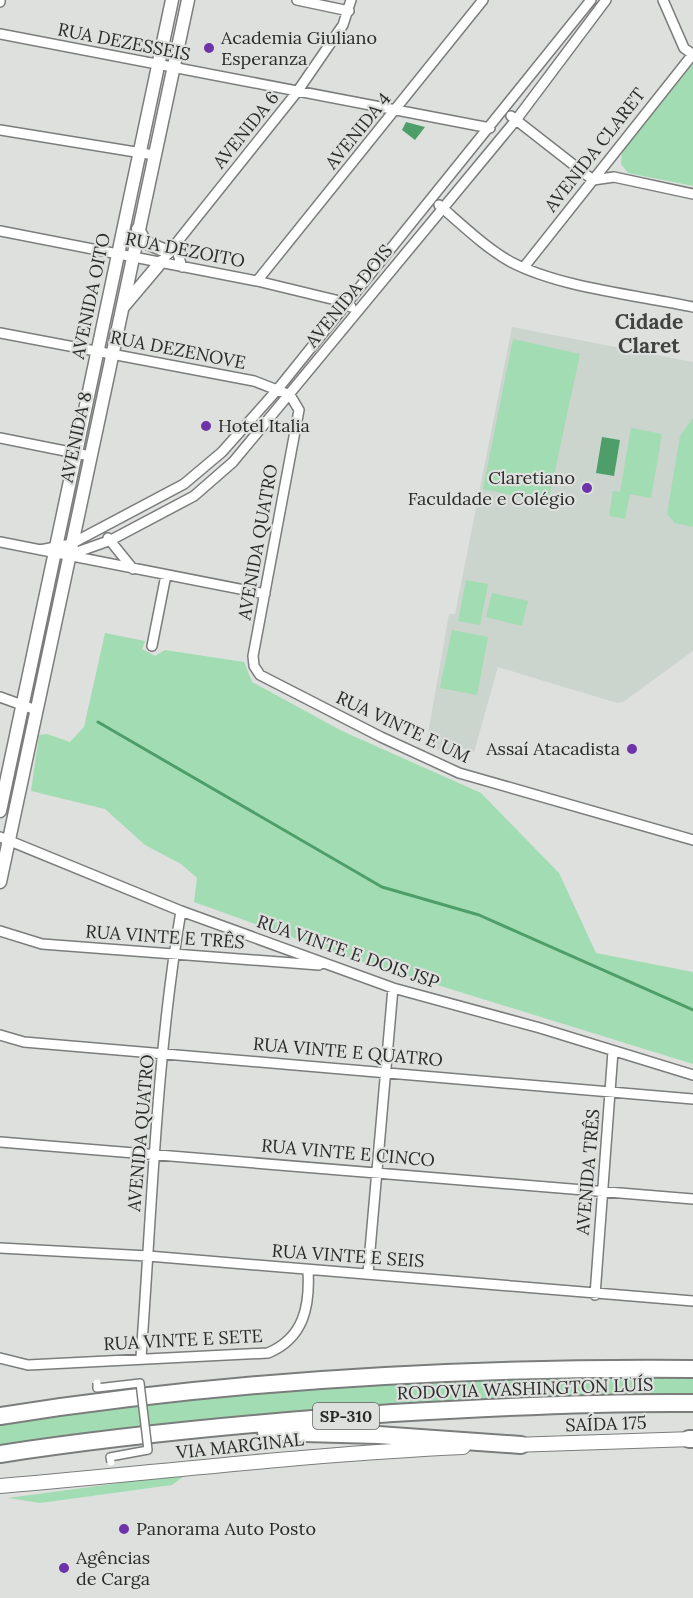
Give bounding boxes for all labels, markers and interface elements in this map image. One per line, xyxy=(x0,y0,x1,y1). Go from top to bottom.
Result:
street label: RUA DEZESSEIS xyxy=(56,17,192,66)
place label: Academia Giuliano Esperanza xyxy=(220,26,377,70)
marker: Academia Giuliano Esperanza xyxy=(202,41,216,55)
street label: AVENIDA CLARET xyxy=(538,83,650,217)
street label: AVENIDA 6 xyxy=(207,86,284,174)
street label: AVENIDA 4 xyxy=(319,87,396,175)
street label: RUA DEZOITO xyxy=(123,227,247,272)
street label: AVENIDA OITO xyxy=(66,231,115,362)
street label: AVENIDA DOIS xyxy=(299,239,397,353)
district label: Cidade Claret xyxy=(615,308,683,359)
street label: RUA DEZENOVE xyxy=(108,325,248,374)
street label: AVENIDA 8 xyxy=(54,389,96,486)
place label: Hotel Italia xyxy=(218,414,310,437)
marker: Hotel Italia xyxy=(199,419,213,433)
street label: AVENIDA QUATRO xyxy=(232,462,283,623)
place label: Claretiano Faculdade e Colégio xyxy=(408,466,575,510)
marker: Claretiano Faculdade e Colégio xyxy=(580,481,594,495)
street label: RUA VINTE E UM xyxy=(333,685,474,768)
place label: Assaí Atacadista xyxy=(485,737,620,760)
marker: Assaí Atacadista xyxy=(625,742,639,756)
street label: RUA VINTE E DOIS JSP xyxy=(254,909,443,994)
street label: RUA VINTE E TRÊS xyxy=(85,919,245,954)
street label: RUA VINTE E QUATRO xyxy=(252,1032,444,1071)
street label: AVENIDA QUATRO xyxy=(122,1053,159,1213)
street label: AVENIDA TRÊS xyxy=(570,1108,604,1237)
street label: RUA VINTE E CINCO xyxy=(260,1133,436,1172)
street label: RUA VINTE E SEIS xyxy=(271,1239,425,1272)
street label: RUA VINTE E SETE xyxy=(103,1324,263,1355)
street label: RODOVIA WASHINGTON LUÍS xyxy=(396,1373,654,1404)
road number: SP-310 xyxy=(313,1403,379,1429)
street label: SAÍDA 175 xyxy=(565,1411,647,1436)
street label: VIA MARGINAL xyxy=(174,1427,305,1464)
place label: Panorama Auto Posto xyxy=(136,1517,316,1540)
marker: Panorama Auto Posto xyxy=(117,1522,131,1536)
place label: Agências de Carga xyxy=(75,1546,150,1590)
marker: Agências de Carga xyxy=(57,1561,71,1575)

